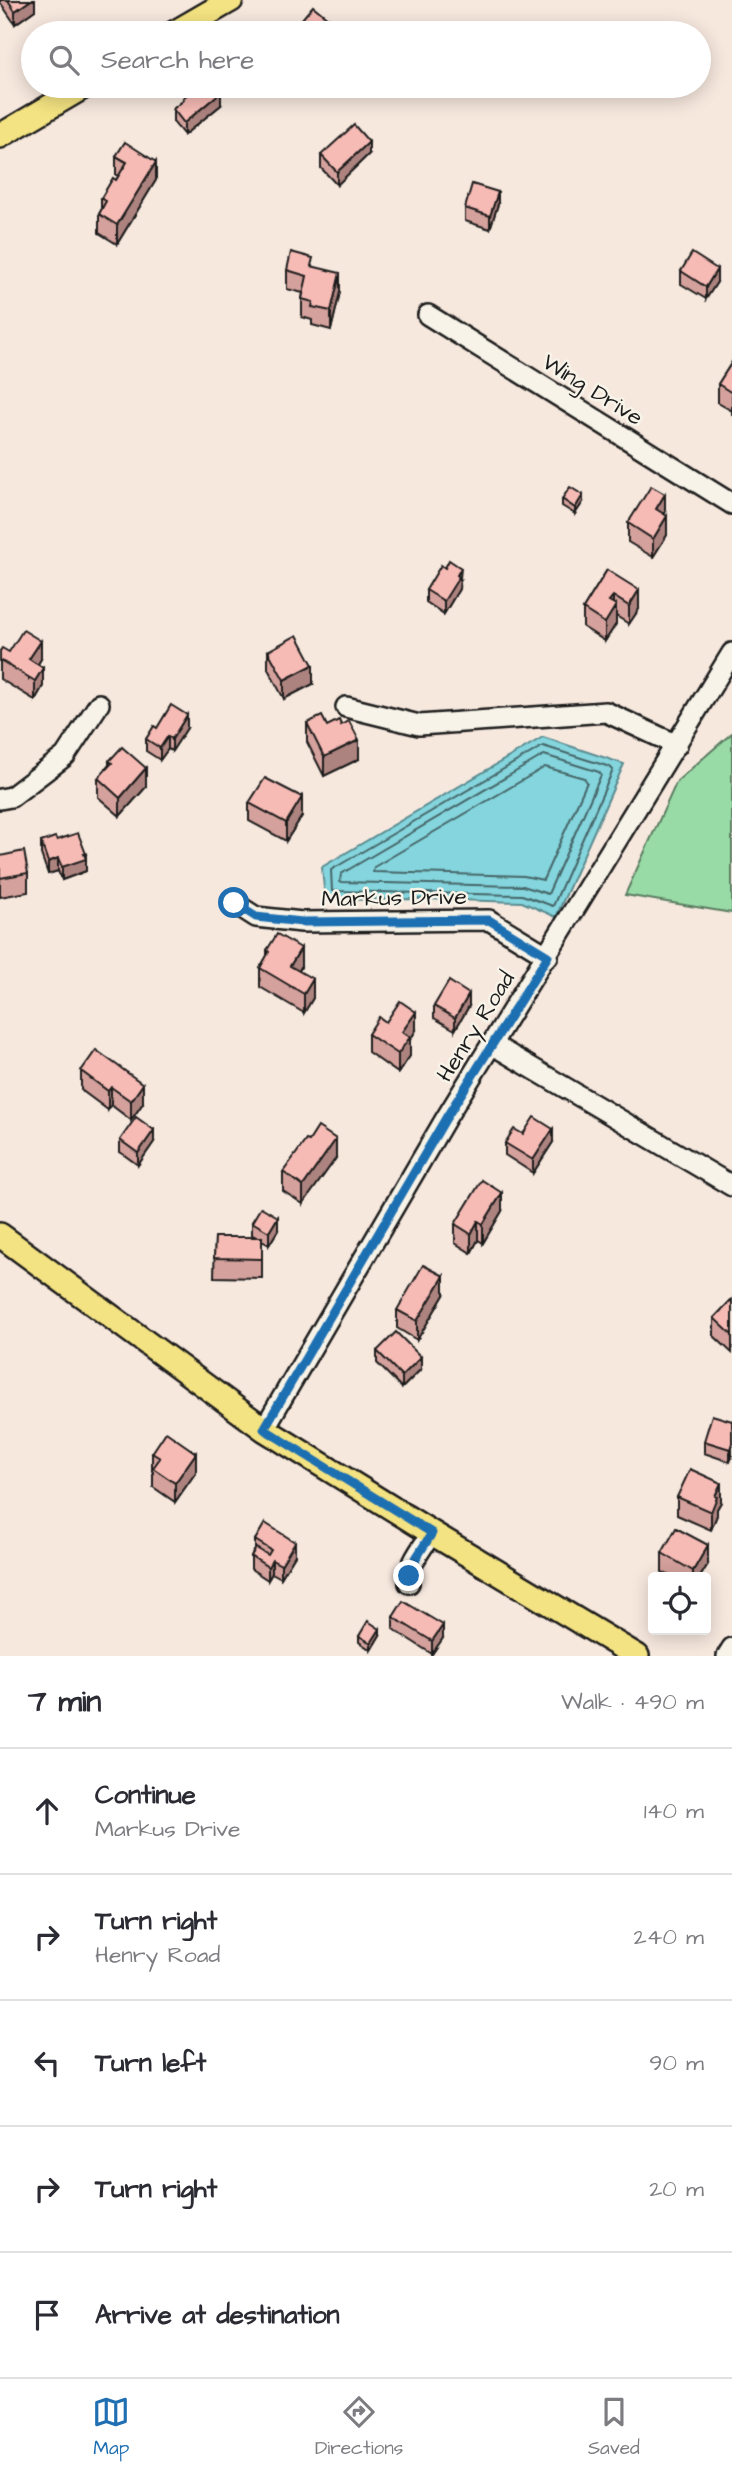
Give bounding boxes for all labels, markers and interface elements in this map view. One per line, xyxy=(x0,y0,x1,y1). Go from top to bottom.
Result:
search box xyxy=(21,21,711,98)
icon: search xyxy=(45,41,83,79)
text: Search here xyxy=(101,42,254,78)
street label: Wing Drive xyxy=(535,346,649,434)
street label: Markus Drive xyxy=(321,881,467,915)
route start xyxy=(218,887,249,918)
street label: Henry Road xyxy=(429,965,524,1089)
route end xyxy=(393,1560,424,1591)
map controls xyxy=(648,1572,711,1635)
button: locate xyxy=(648,1572,711,1635)
text: 7 min xyxy=(28,1681,101,1723)
text: Walk · 490 m xyxy=(561,1686,704,1718)
text: Continue xyxy=(95,1777,196,1813)
icon: ahead xyxy=(28,1792,66,1830)
text: 140 m xyxy=(644,1795,704,1827)
text: Markus Drive xyxy=(95,1813,240,1845)
text: Turn right xyxy=(95,1903,217,1939)
icon: right xyxy=(28,1918,66,1956)
text: 240 m xyxy=(634,1921,704,1953)
text: Henry Road xyxy=(95,1939,220,1971)
icon: left xyxy=(28,2044,66,2082)
text: Turn left xyxy=(95,2045,206,2081)
text: 90 m xyxy=(649,2047,704,2079)
icon: right xyxy=(28,2170,66,2208)
text: Turn right xyxy=(95,2171,217,2207)
text: 20 m xyxy=(649,2173,704,2205)
icon: arrive xyxy=(28,2296,66,2334)
text: Arrive at destination xyxy=(95,2297,340,2333)
tab: Map xyxy=(92,2393,130,2462)
tab: Directions xyxy=(315,2393,403,2462)
tab: Saved xyxy=(588,2393,640,2462)

